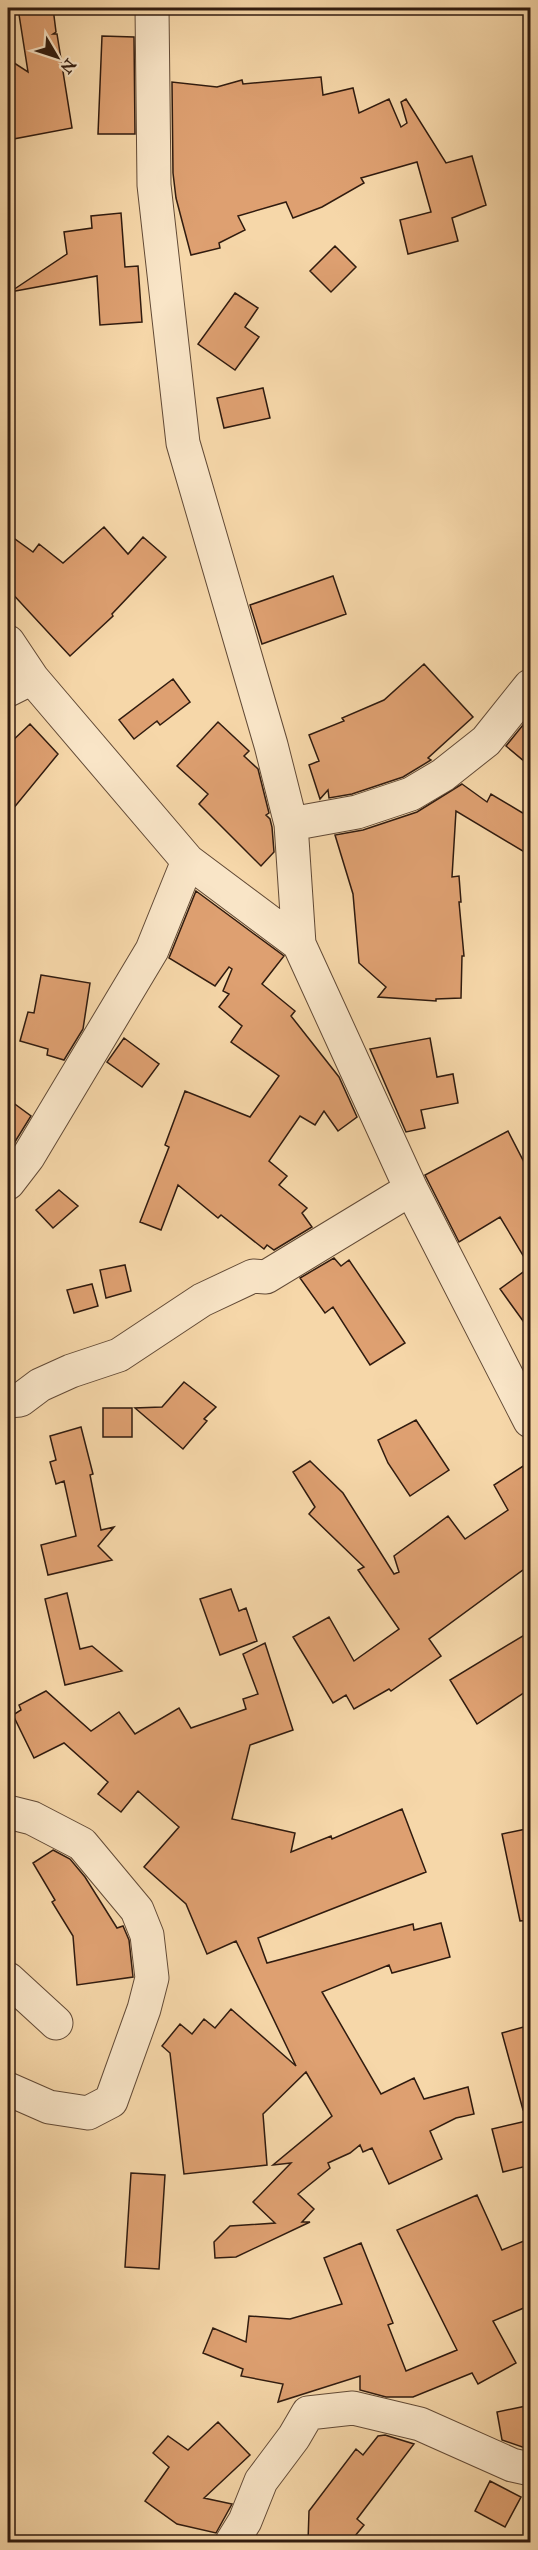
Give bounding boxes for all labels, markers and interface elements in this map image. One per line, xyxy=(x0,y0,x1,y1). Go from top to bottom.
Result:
north arrow xyxy=(27,27,87,87)
text: N xyxy=(56,55,80,78)

